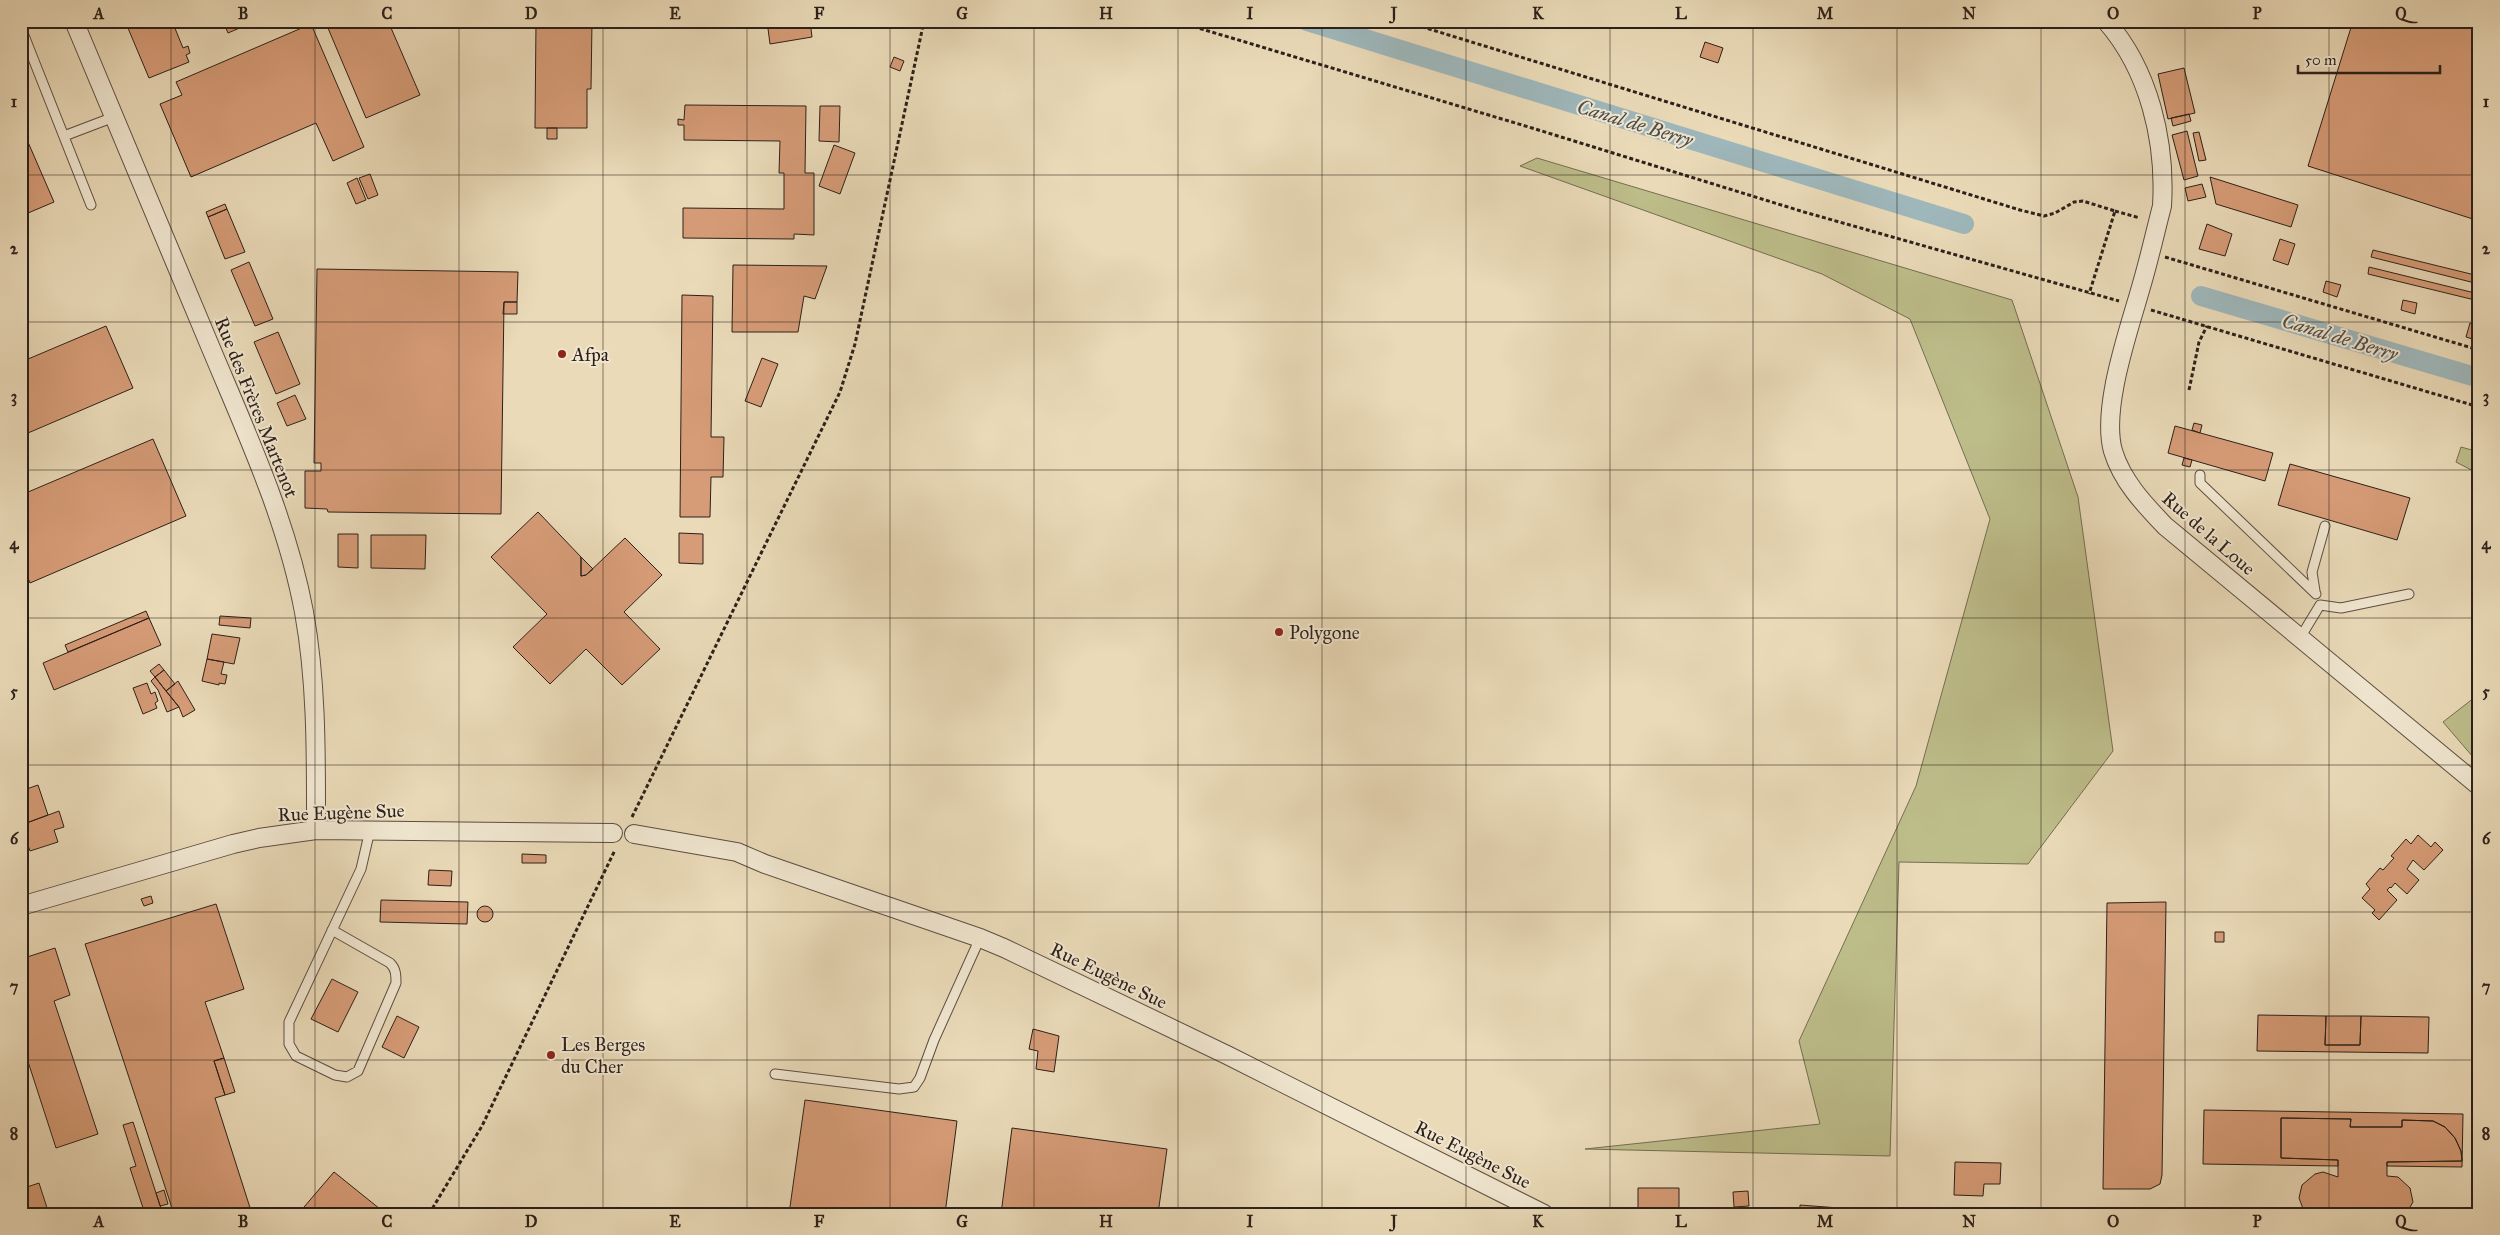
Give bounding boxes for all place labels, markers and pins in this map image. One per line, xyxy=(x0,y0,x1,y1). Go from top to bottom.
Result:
place label: Afpa xyxy=(571,343,610,366)
marker: Afpa xyxy=(556,348,568,360)
place label: Polygone xyxy=(1289,621,1360,645)
marker: Polygone xyxy=(1273,626,1285,638)
place label: Les Berges du Cher xyxy=(561,1033,645,1078)
marker: Les Berges du Cher xyxy=(545,1049,557,1061)

